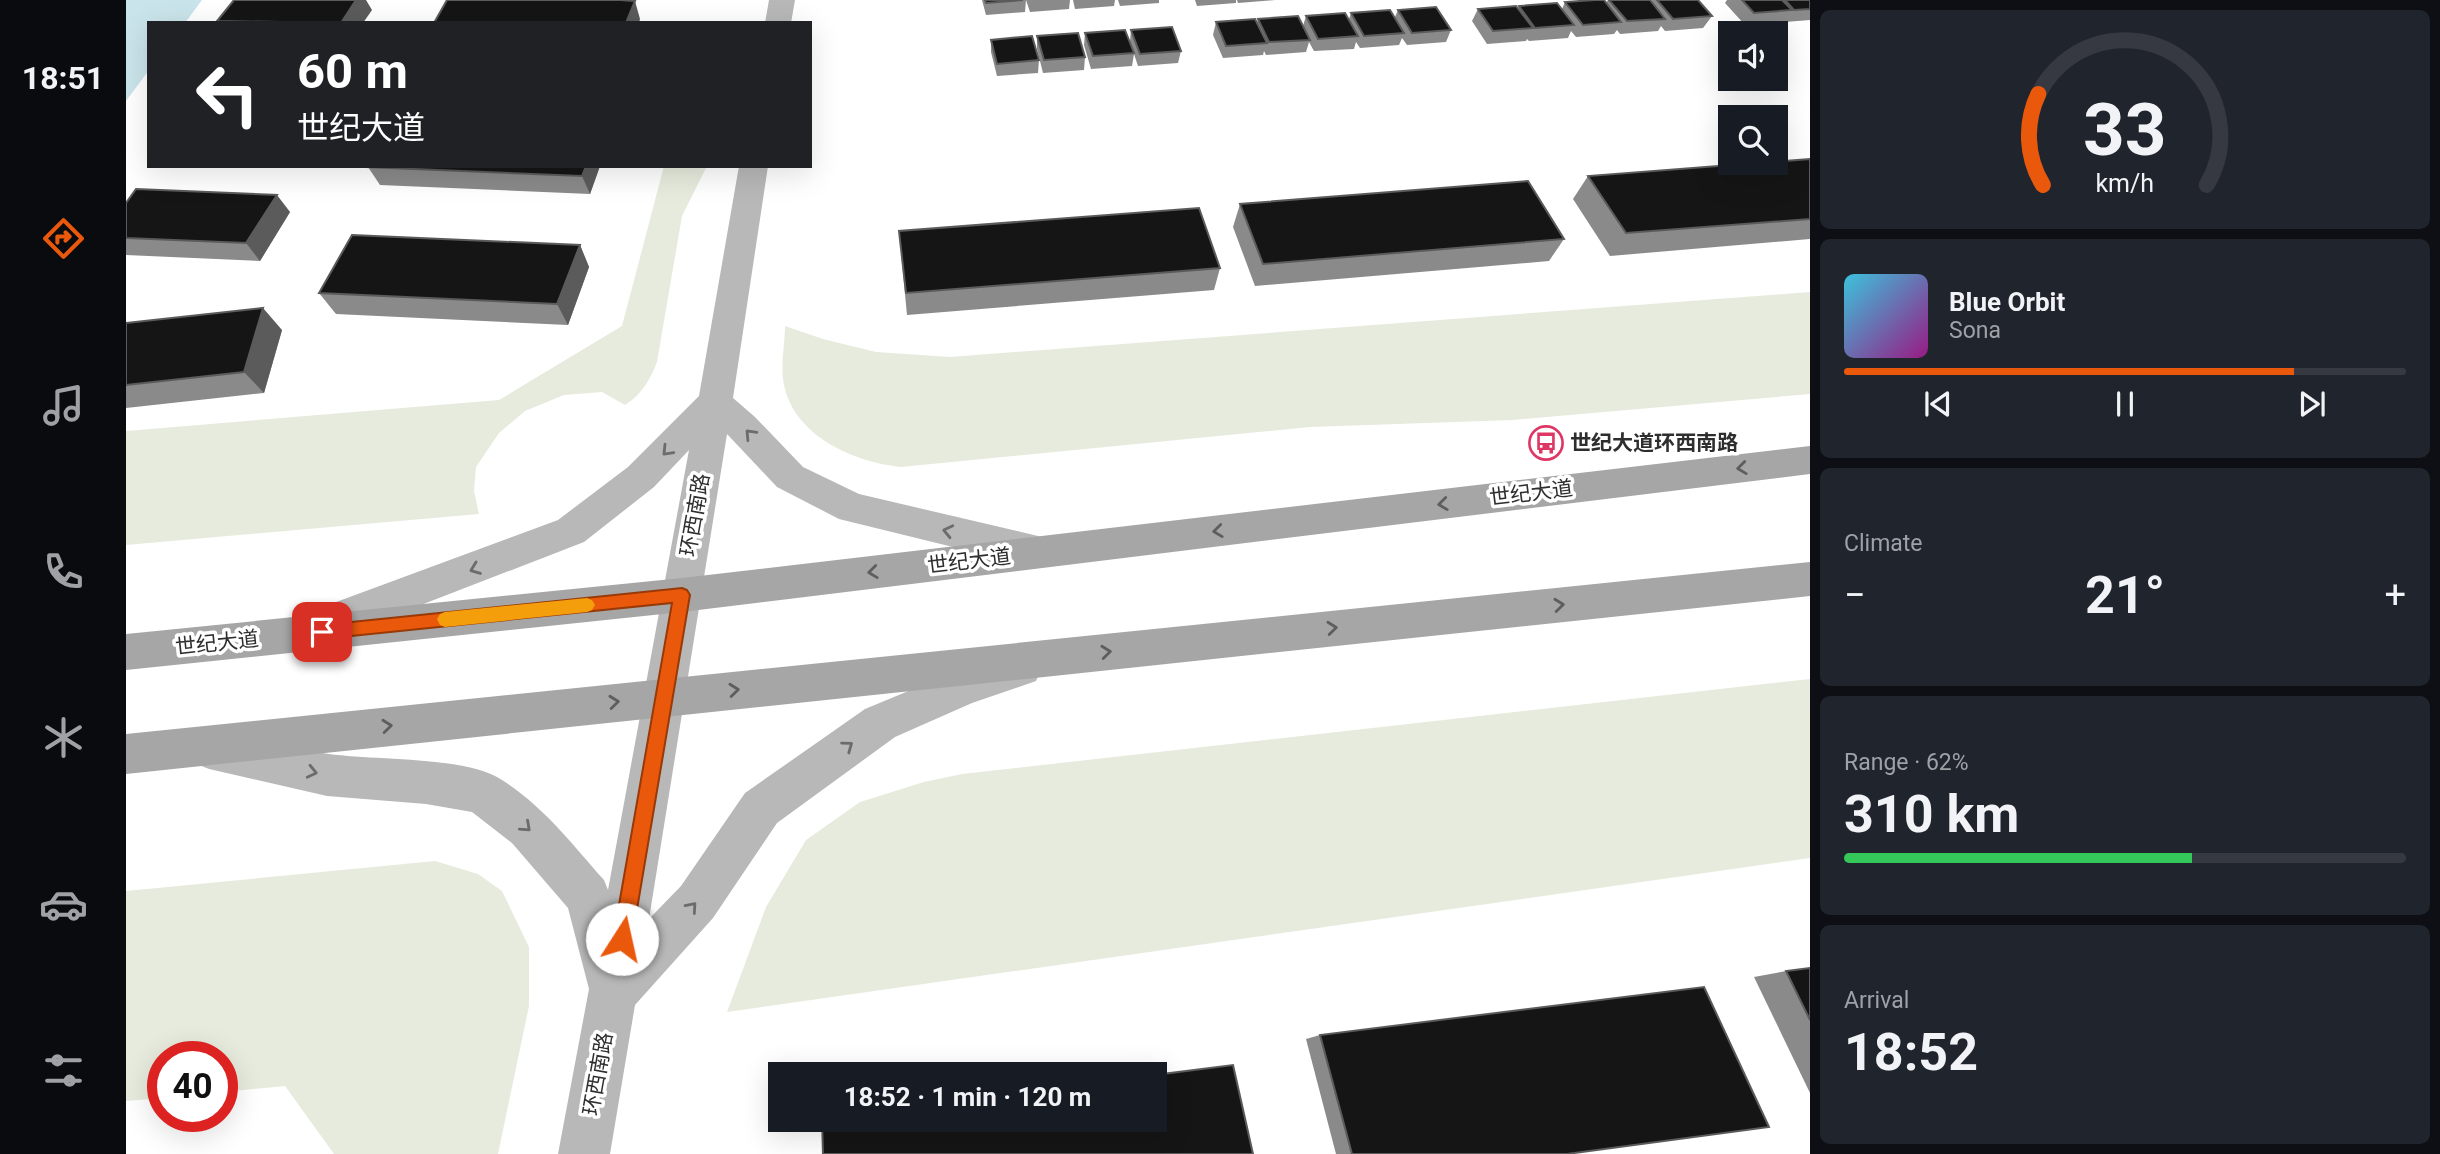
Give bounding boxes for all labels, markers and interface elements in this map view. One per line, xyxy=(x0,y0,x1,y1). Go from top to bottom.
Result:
map controls xyxy=(1718,21,1788,175)
button: sound xyxy=(1718,21,1788,91)
text: 60 m xyxy=(297,43,408,100)
icon: left xyxy=(182,49,273,140)
text: 18:51 xyxy=(22,59,104,97)
text: 33 xyxy=(2083,88,2167,174)
button: search xyxy=(1718,105,1788,175)
text: 世纪大道 xyxy=(297,109,425,147)
text: km/h xyxy=(2096,169,2154,198)
icon: directions xyxy=(39,214,88,263)
text: Blue Orbit xyxy=(1949,287,2065,317)
text: Sona xyxy=(1949,317,2001,344)
icon: music xyxy=(39,381,88,430)
icon: previous xyxy=(1919,385,1957,423)
icon: pause xyxy=(2106,385,2144,423)
icon: next xyxy=(2293,385,2331,423)
bus stop icon: 世纪大道环西南路 xyxy=(1527,424,1565,462)
one-way arrow xyxy=(745,429,758,442)
place label: 世纪大道环西南路 xyxy=(1570,431,1738,455)
one-way arrow xyxy=(662,443,675,456)
one-way arrow xyxy=(1736,460,1748,475)
street label: 环西南路 xyxy=(676,472,714,558)
street label: 世纪大道 xyxy=(1488,476,1574,510)
one-way arrow xyxy=(1438,496,1449,511)
one-way arrow xyxy=(1212,523,1223,538)
one-way arrow xyxy=(942,525,954,539)
text: Climate xyxy=(1844,530,1923,557)
street label: 世纪大道 xyxy=(926,544,1012,578)
icon: phone xyxy=(39,547,88,596)
one-way arrow xyxy=(470,560,482,574)
one-way arrow xyxy=(868,565,879,580)
text: 21° xyxy=(2085,565,2165,626)
text: − xyxy=(1844,573,1866,617)
text: + xyxy=(2384,573,2406,617)
one-way arrow xyxy=(1553,597,1564,612)
pin xyxy=(292,602,352,662)
icon: arrive xyxy=(303,613,341,651)
one-way arrow xyxy=(1327,621,1338,636)
street label: 世纪大道 xyxy=(174,627,260,659)
one-way arrow xyxy=(1100,644,1112,659)
one-way arrow xyxy=(728,683,739,698)
one-way arrow xyxy=(608,695,619,710)
icon: climate xyxy=(39,713,88,762)
one-way arrow xyxy=(382,719,393,734)
one-way arrow xyxy=(840,742,853,754)
text: Range · 62% xyxy=(1844,749,1969,776)
one-way arrow xyxy=(306,764,318,778)
text: 310 km xyxy=(1844,784,2019,845)
one-way arrow xyxy=(518,819,531,831)
icon: car xyxy=(39,880,88,929)
position arrow xyxy=(585,902,659,976)
one-way arrow xyxy=(684,902,696,915)
text: Arrival xyxy=(1844,987,1909,1014)
text: 18:52 xyxy=(1844,1022,1978,1083)
street label: 环西南路 xyxy=(579,1031,617,1117)
speed limit sign: 40 xyxy=(147,1041,238,1132)
icon: filters xyxy=(39,1046,88,1095)
text: 18:52 · 1 min · 120 m xyxy=(844,1082,1091,1112)

